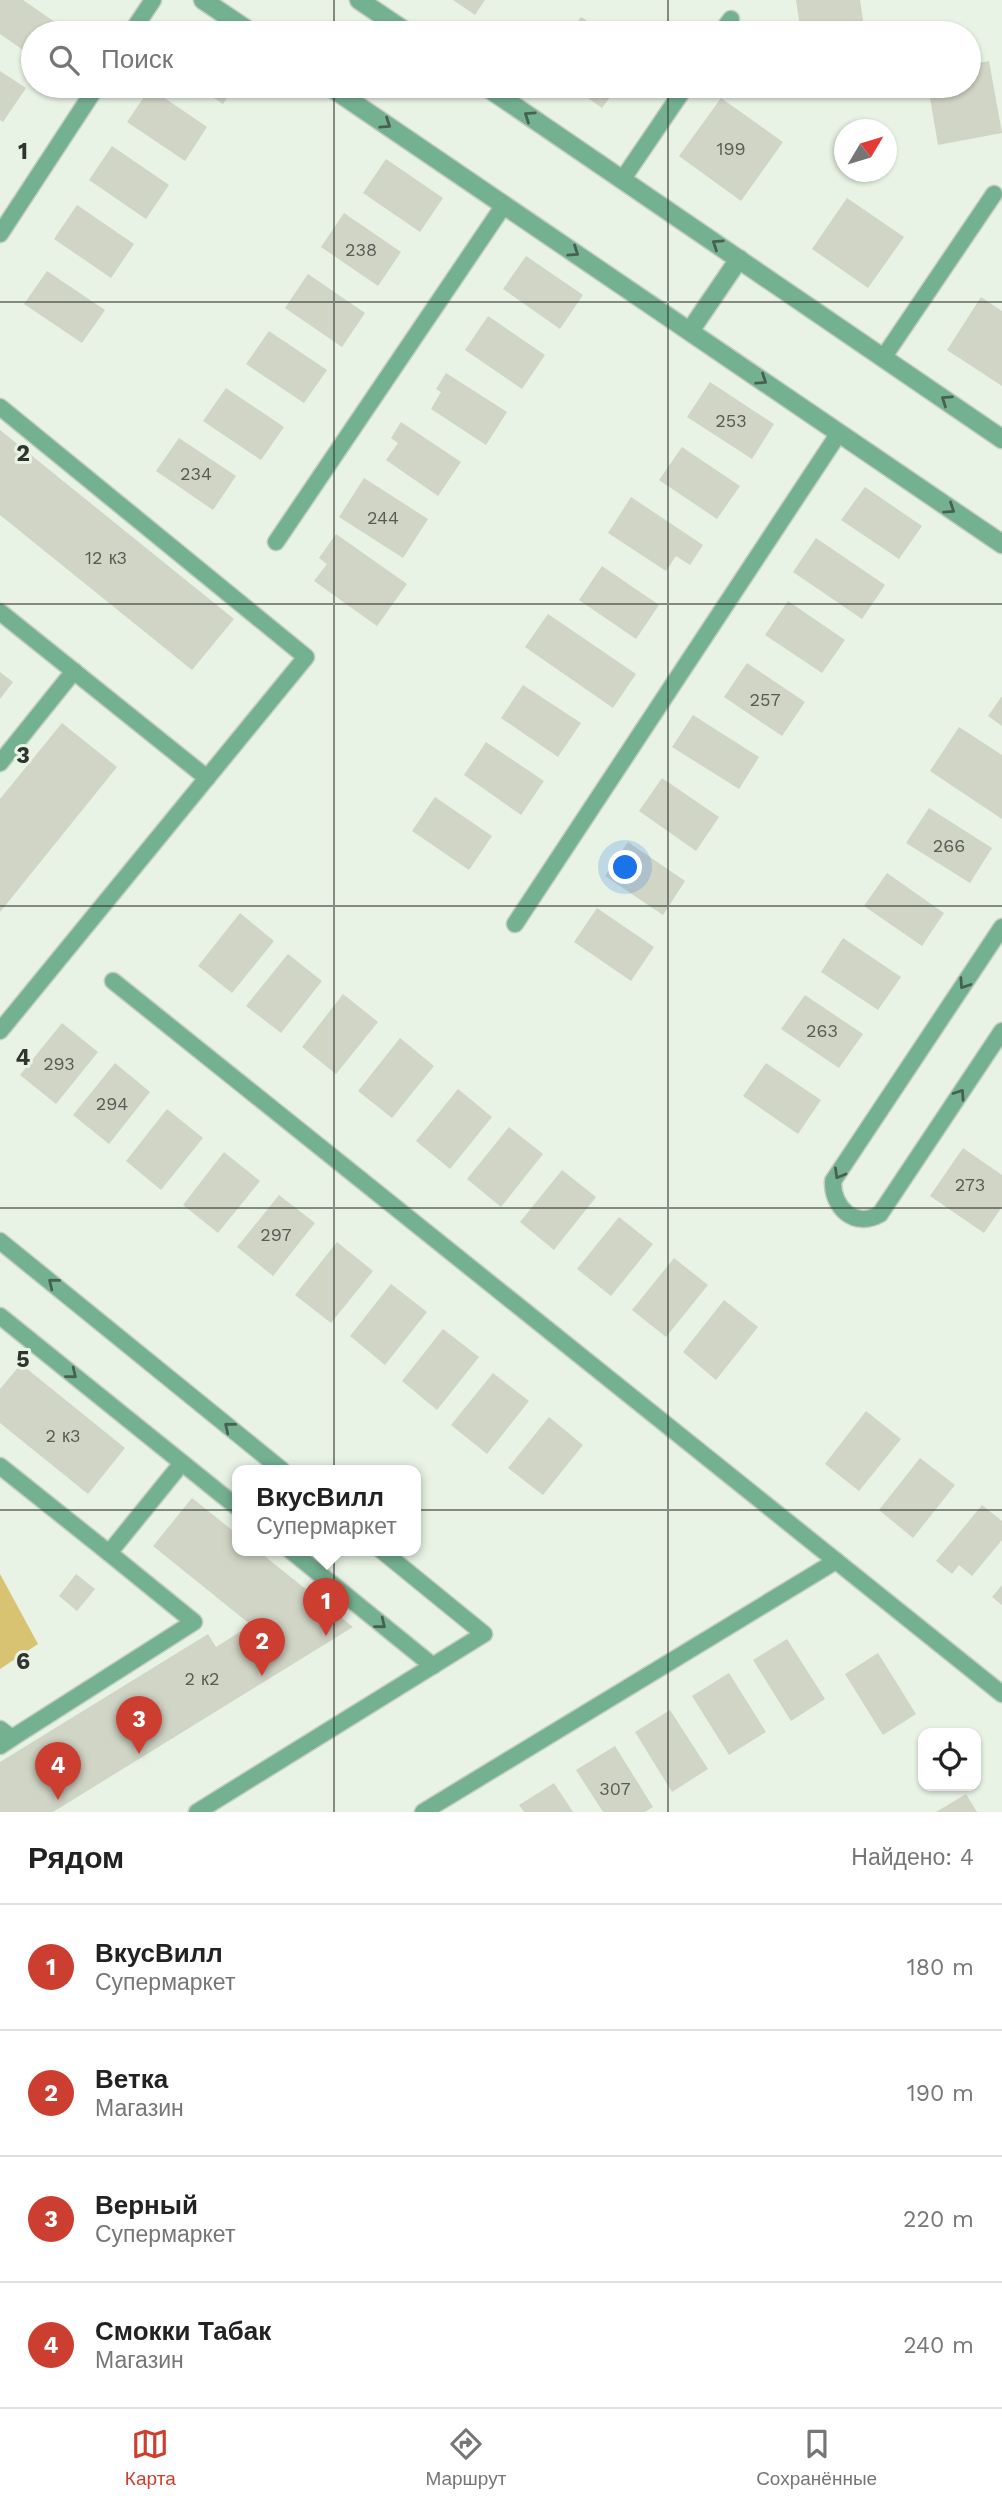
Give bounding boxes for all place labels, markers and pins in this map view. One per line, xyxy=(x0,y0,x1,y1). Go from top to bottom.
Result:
pin: 1 xyxy=(303,1578,349,1636)
pin: 2 xyxy=(239,1618,285,1676)
pin: 3 xyxy=(116,1696,162,1754)
pin: 4 xyxy=(35,1742,81,1800)

